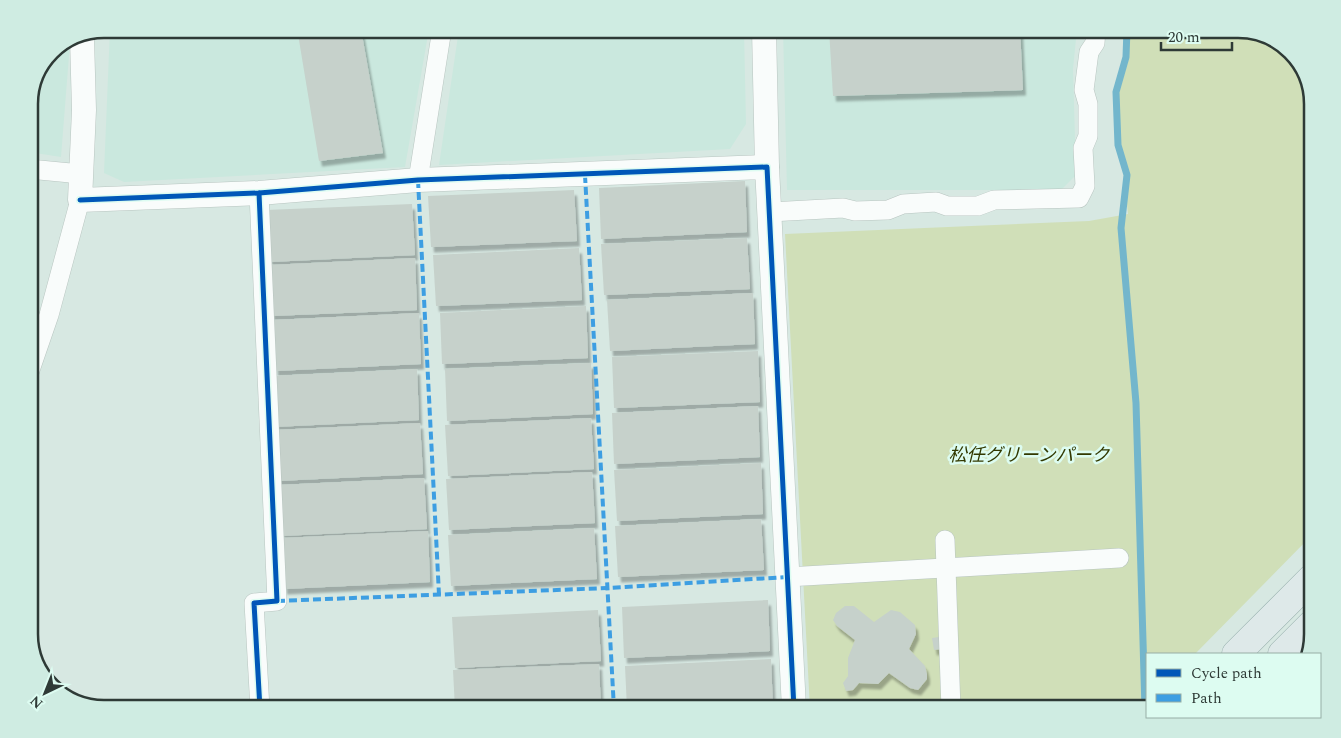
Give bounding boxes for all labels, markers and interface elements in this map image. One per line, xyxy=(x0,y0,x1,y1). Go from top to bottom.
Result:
scale bar xyxy=(1161,20,1232,52)
text: 20 m xyxy=(1168,26,1200,49)
park label: 松任グリーンパーク xyxy=(948,442,1111,469)
legend xyxy=(1146,653,1321,718)
text: Cycle path xyxy=(1191,662,1262,685)
north arrow xyxy=(20,668,70,718)
text: Path xyxy=(1191,687,1222,710)
text: N xyxy=(25,691,48,714)

